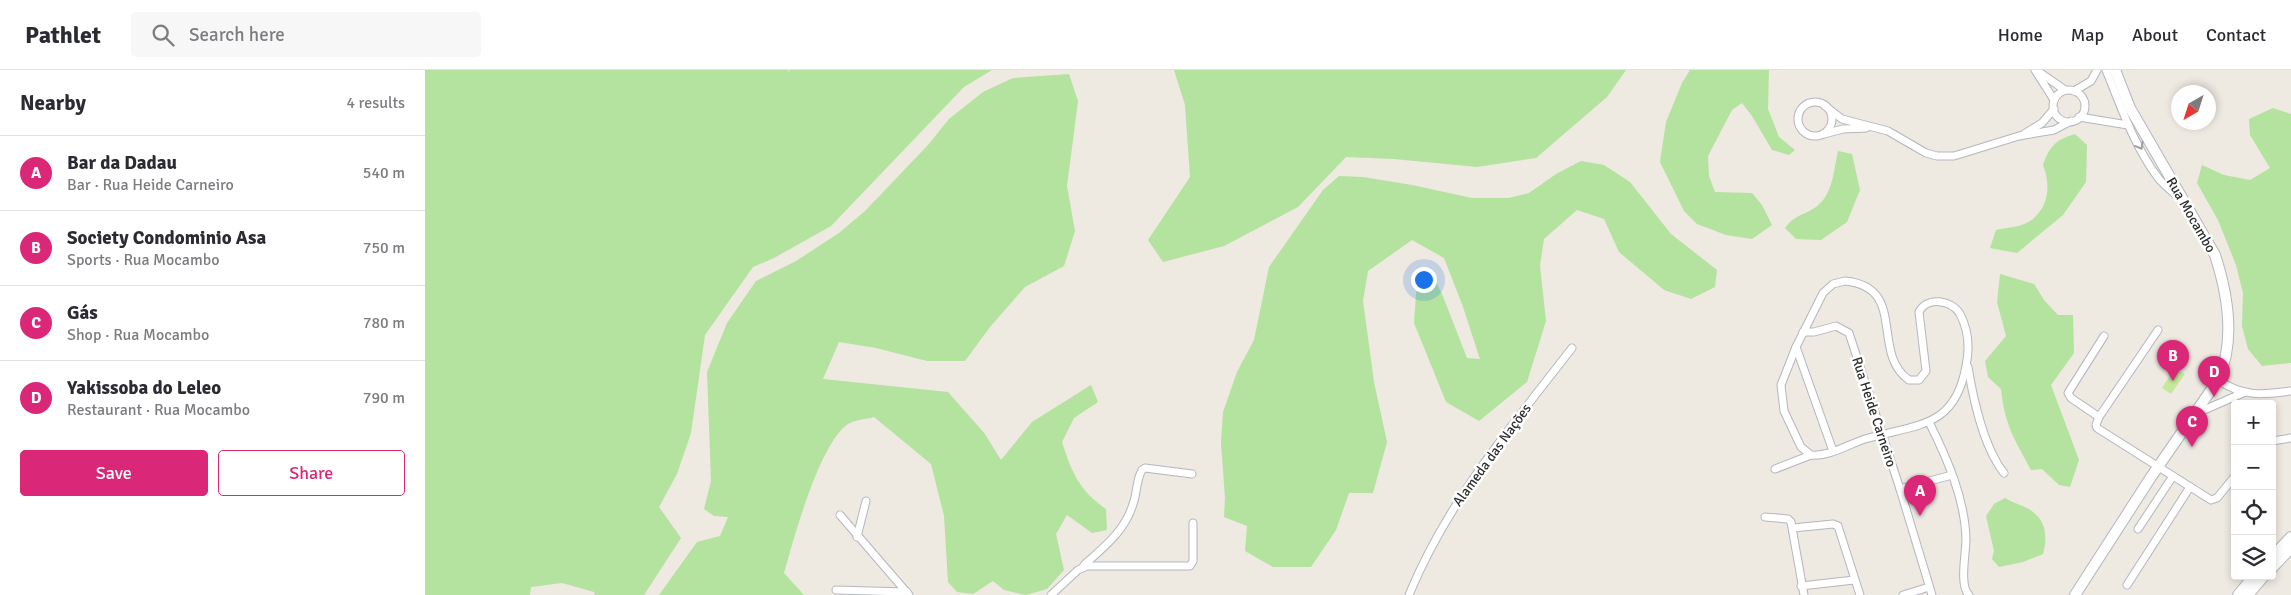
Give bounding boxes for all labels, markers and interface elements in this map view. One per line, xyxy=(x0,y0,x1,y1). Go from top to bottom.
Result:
search box xyxy=(131,12,481,57)
text: Pathlet xyxy=(25,20,101,50)
icon: search xyxy=(149,21,177,49)
text: Search here xyxy=(189,23,285,47)
text: Home xyxy=(1998,24,2043,46)
text: Map xyxy=(2071,24,2104,46)
text: About xyxy=(2132,24,2178,46)
text: Contact xyxy=(2206,24,2266,46)
north arrow xyxy=(2171,85,2216,130)
text: Nearby xyxy=(20,90,86,116)
text: 4 results xyxy=(346,93,405,113)
one-way arrow xyxy=(2134,141,2144,150)
text: Bar da Dadau xyxy=(67,151,177,175)
text: A xyxy=(31,163,41,183)
text: 540 m xyxy=(363,163,405,183)
street label: Rua Mocambo xyxy=(2163,174,2219,256)
text: Bar · Rua Heide Carneiro xyxy=(67,175,234,195)
text: Society Condominio Asa xyxy=(67,226,266,250)
text: B xyxy=(31,238,41,258)
text: 750 m xyxy=(363,238,405,258)
text: Sports · Rua Mocambo xyxy=(67,250,219,270)
your location xyxy=(1411,267,1437,293)
text: Gás xyxy=(67,301,98,325)
text: C xyxy=(31,313,41,333)
text: 780 m xyxy=(363,313,405,333)
text: Shop · Rua Mocambo xyxy=(67,325,209,345)
pin: B xyxy=(2157,340,2189,381)
street label: Rua Heide Carneiro xyxy=(1848,355,1900,469)
pin: D xyxy=(2198,356,2230,397)
text: Yakissoba do Leleo xyxy=(67,376,221,400)
text: D xyxy=(31,388,41,408)
text: 790 m xyxy=(363,388,405,408)
text: Restaurant · Rua Mocambo xyxy=(67,400,250,420)
street label: Alameda das Nações xyxy=(1449,400,1535,510)
map controls xyxy=(2231,400,2276,580)
button: + xyxy=(2231,400,2276,445)
pin: C xyxy=(2176,406,2208,447)
button: − xyxy=(2231,445,2276,490)
button: Save xyxy=(20,450,208,496)
button: Share xyxy=(218,450,405,496)
pin: A xyxy=(1904,475,1936,516)
button: locate xyxy=(2231,490,2276,535)
button: layers xyxy=(2231,535,2276,580)

